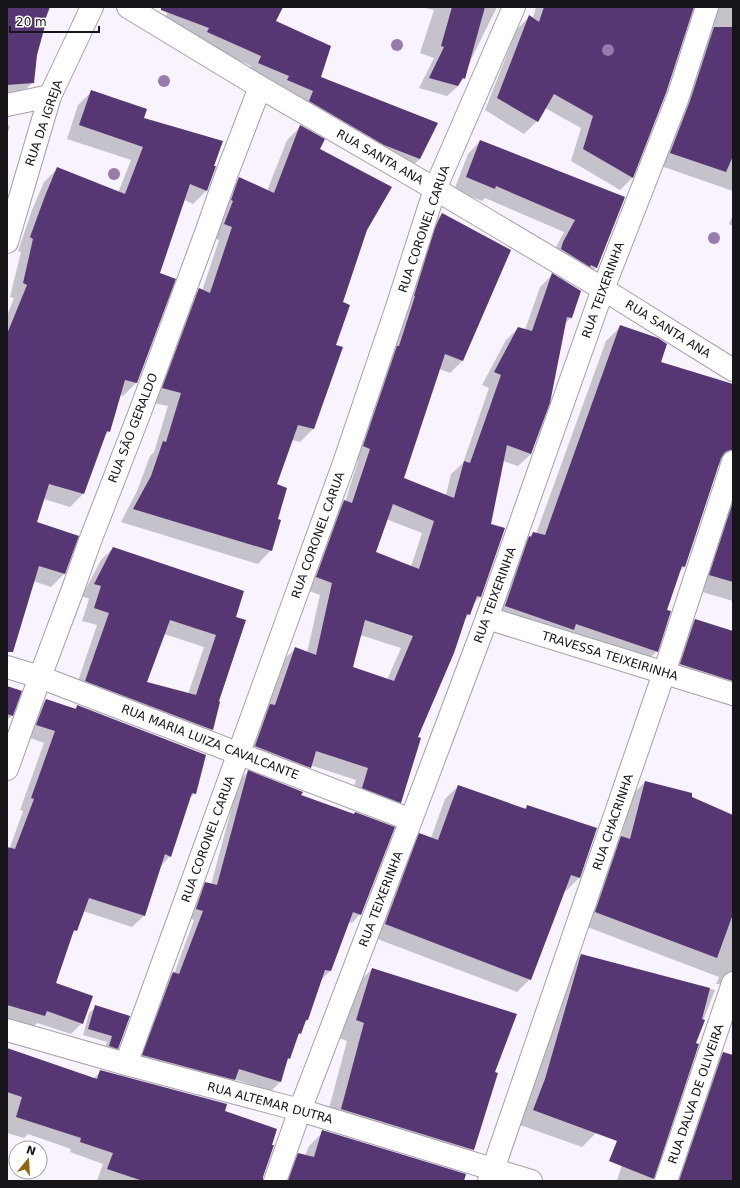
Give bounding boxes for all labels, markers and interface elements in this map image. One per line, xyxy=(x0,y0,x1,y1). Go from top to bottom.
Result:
scale bar xyxy=(10,8,99,34)
text: 20 m xyxy=(16,15,47,29)
street label: RUA DA IGREJA xyxy=(23,77,66,168)
street label: RUA SANTA ANA xyxy=(334,126,427,188)
street label: RUA CORONEL CARUA xyxy=(396,163,453,295)
street label: RUA TEIXERINHA xyxy=(579,239,627,340)
street label: RUA SANTA ANA xyxy=(623,297,714,361)
street label: RUA SÃO GERALDO xyxy=(105,371,160,485)
street label: RUA CORONEL CARUA xyxy=(289,469,348,600)
street label: RUA TEIXERINHA xyxy=(471,544,519,645)
street label: TRAVESSA TEIXEIRINHA xyxy=(539,628,681,684)
street label: RUA MARIA LUIZA CAVALCANTE xyxy=(119,702,301,782)
street label: RUA CHACRINHA xyxy=(590,771,636,872)
street label: RUA CORONEL CARUA xyxy=(179,773,238,904)
street label: RUA TEIXERINHA xyxy=(356,848,406,949)
street label: RUA DALVA DE OLIVEIRA xyxy=(665,1022,727,1166)
street label: RUA ALTEMAR DUTRA xyxy=(206,1079,335,1127)
north arrow xyxy=(8,1140,48,1180)
text: N xyxy=(25,1143,37,1159)

